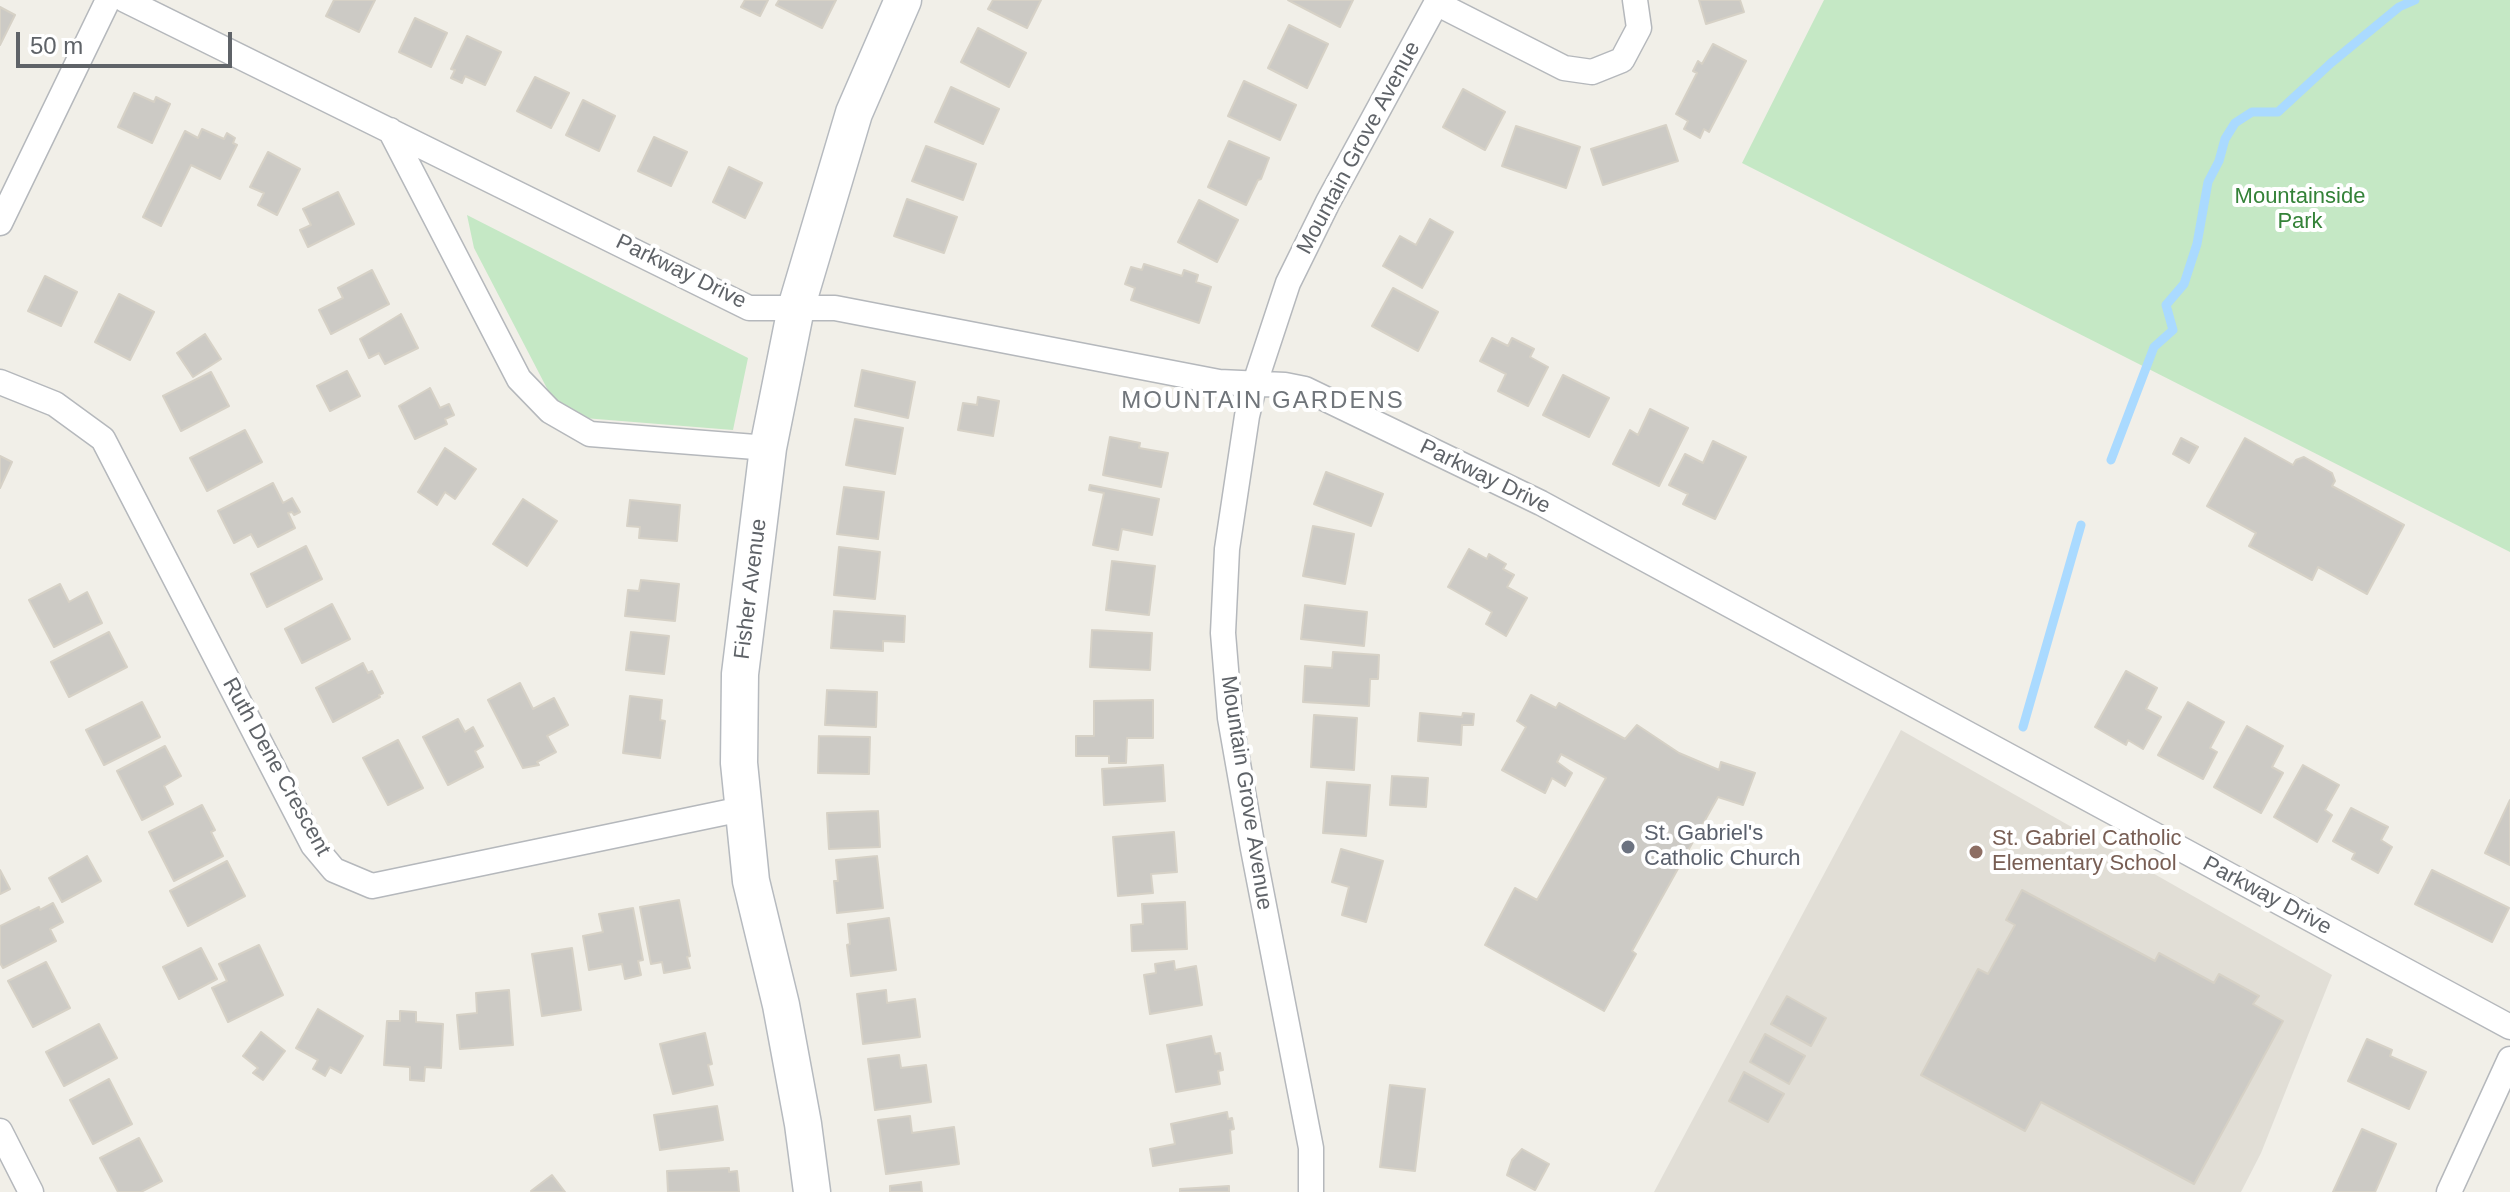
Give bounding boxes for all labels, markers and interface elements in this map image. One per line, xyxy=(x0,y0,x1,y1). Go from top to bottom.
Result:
scale bar xyxy=(20,16,236,66)
text: 50 m xyxy=(30,32,83,59)
street label: Mountain Grove Avenue xyxy=(1292,37,1426,259)
park label: Mountainside Park xyxy=(2235,184,2365,236)
street label: Parkway Drive xyxy=(611,229,751,315)
district label: MOUNTAIN GARDENS xyxy=(1121,387,1405,415)
street label: Parkway Drive xyxy=(1415,434,1555,520)
street label: Fisher Avenue xyxy=(729,517,773,661)
street label: Ruth Dene Crescent xyxy=(216,673,336,861)
street label: Mountain Grove Avenue xyxy=(1214,674,1278,912)
place label: St. Gabriel's Catholic Church xyxy=(1644,821,1801,872)
place label: St. Gabriel Catholic Elementary School xyxy=(1992,826,2182,878)
marker: St. Gabriel's Catholic Church xyxy=(1619,838,1637,856)
marker: St. Gabriel Catholic Elementary School xyxy=(1967,843,1985,861)
street label: Parkway Drive xyxy=(2198,851,2336,941)

